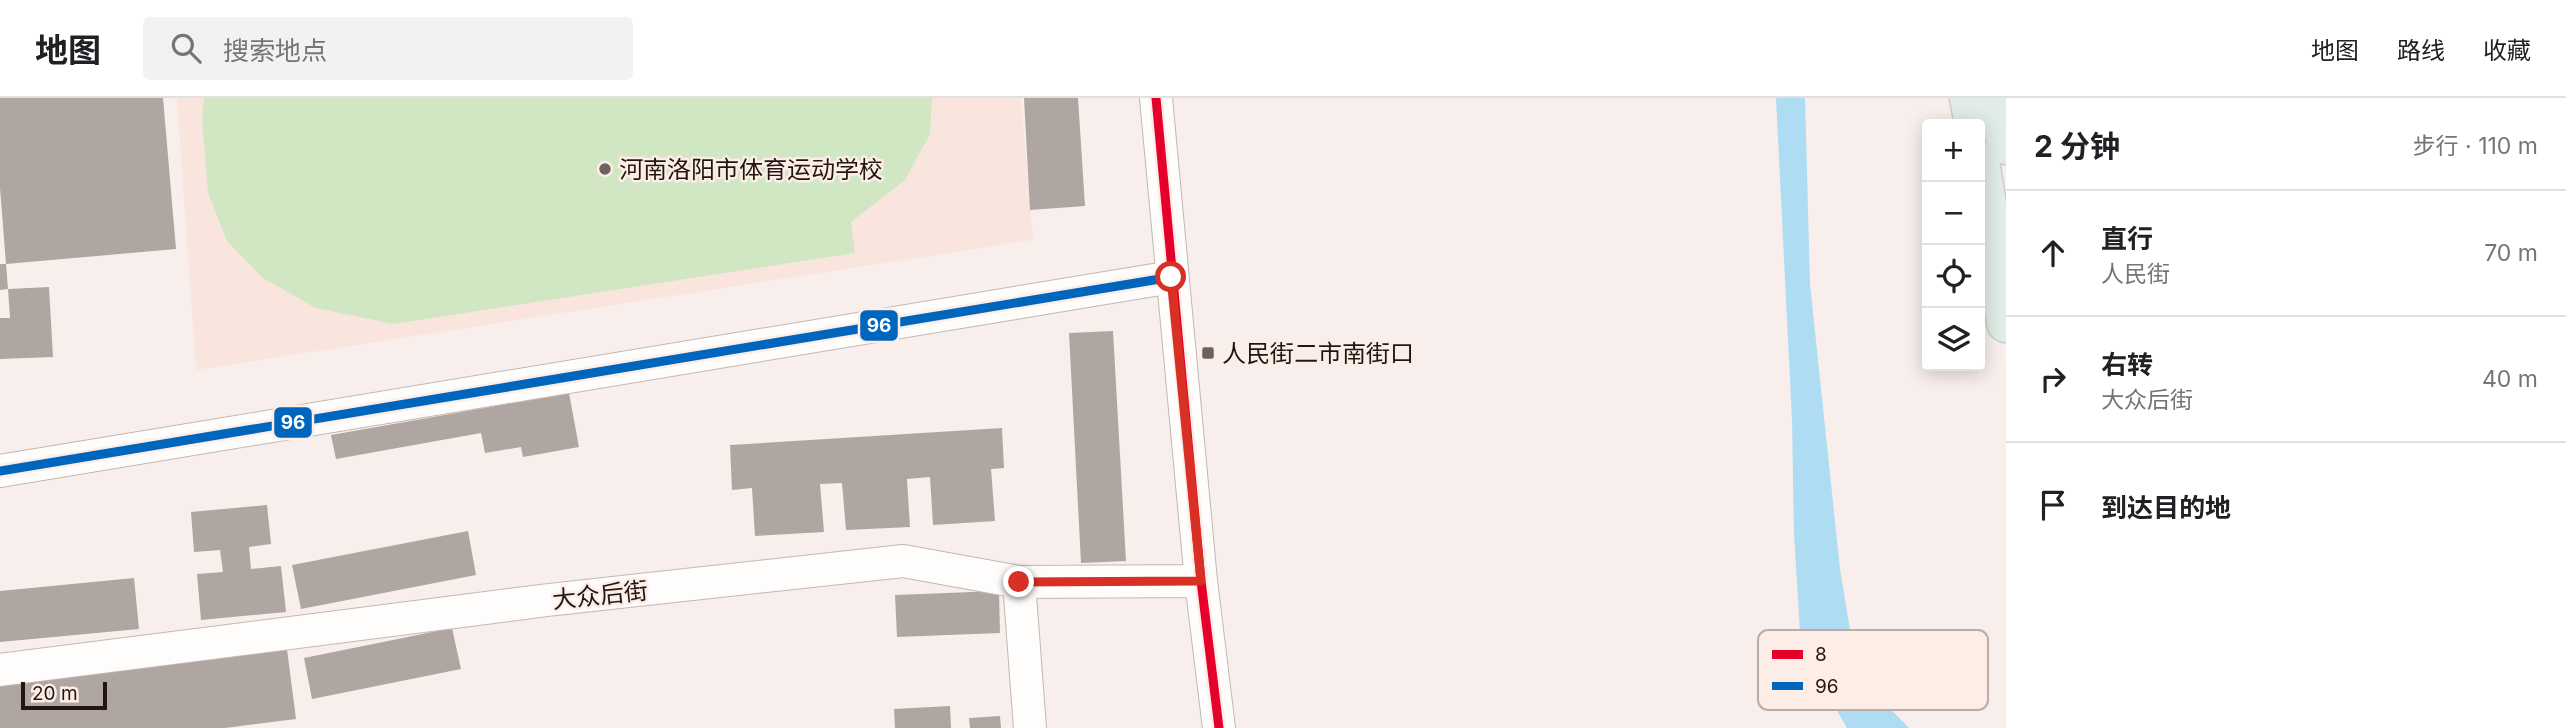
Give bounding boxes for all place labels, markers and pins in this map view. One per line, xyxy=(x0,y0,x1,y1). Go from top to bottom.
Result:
place label: 河南洛阳市体育运动学校 xyxy=(619,155,883,184)
marker: 河南洛阳市体育运动学校 xyxy=(597,161,613,177)
place label: 人民街二市南街口 xyxy=(1222,339,1414,368)
marker: 人民街二市南街口 xyxy=(1200,345,1216,361)

